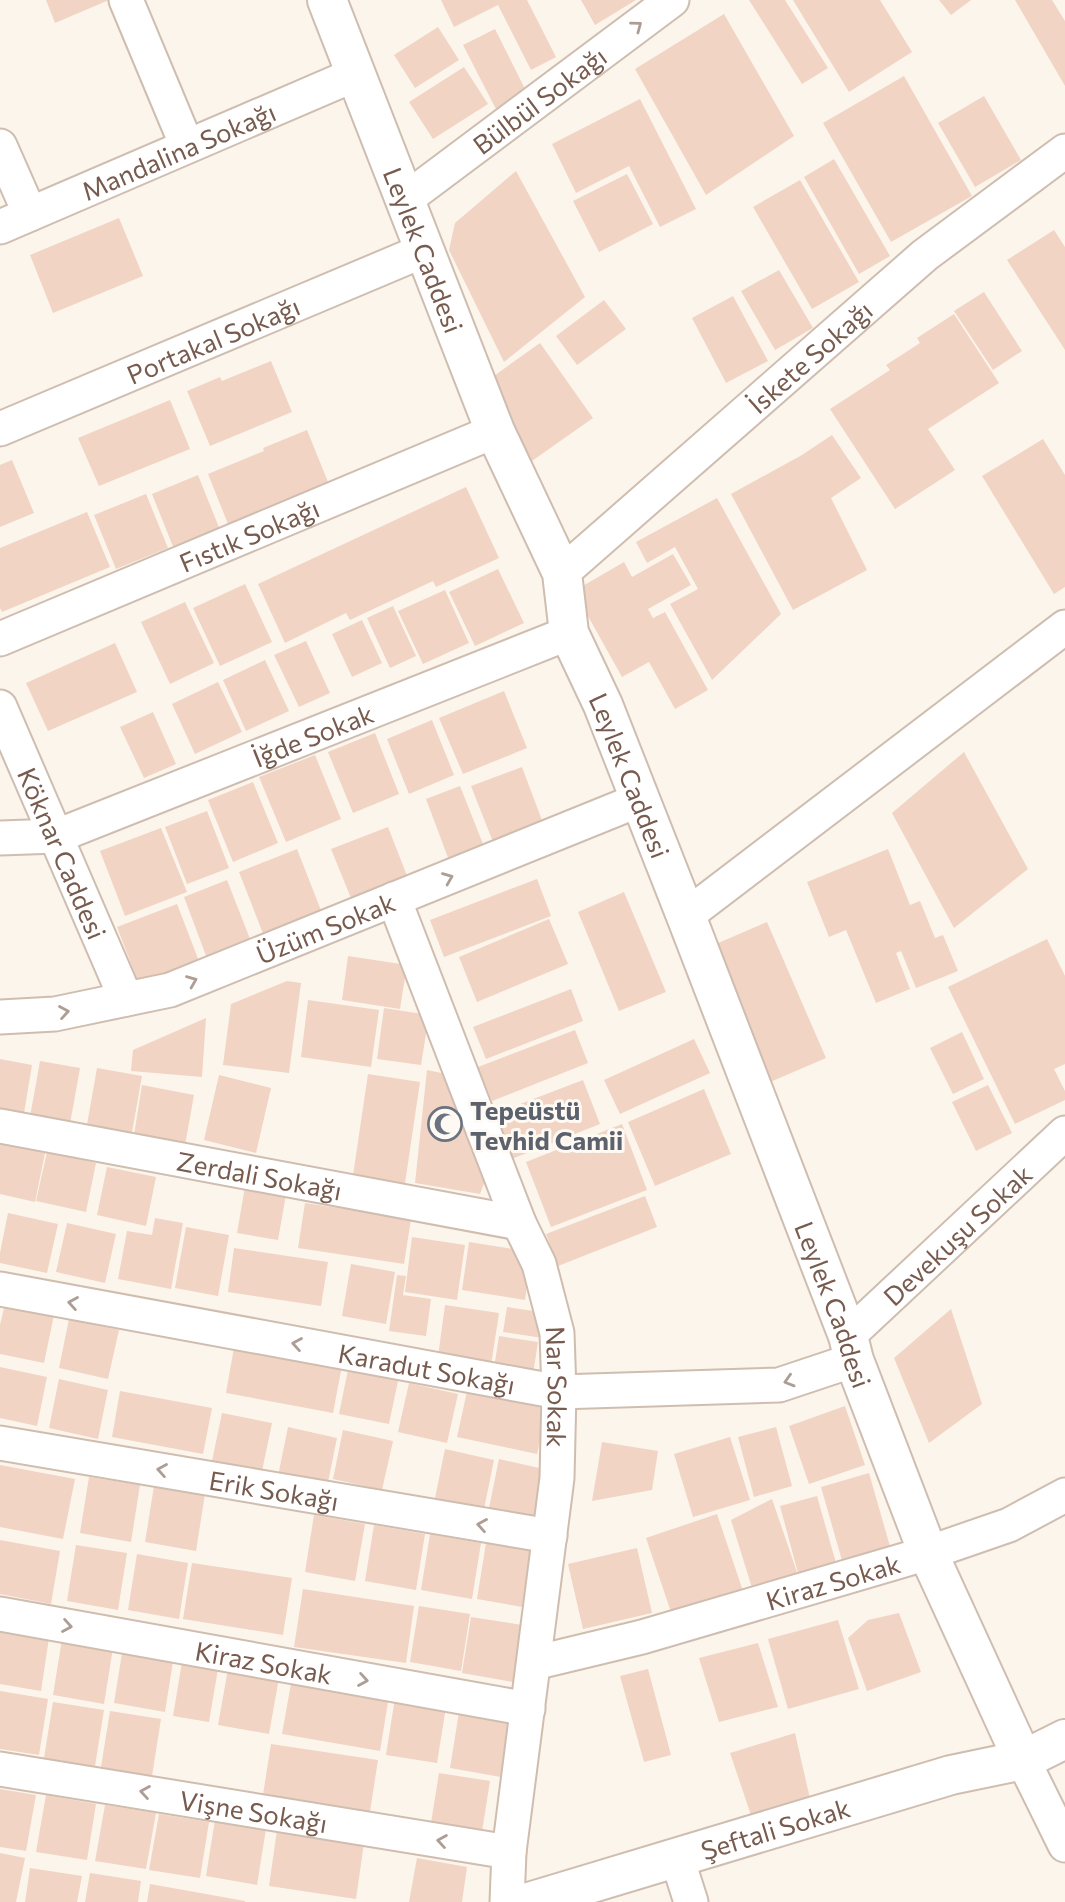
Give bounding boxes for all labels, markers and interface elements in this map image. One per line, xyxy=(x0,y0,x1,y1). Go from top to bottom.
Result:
one-way arrow xyxy=(629,21,642,34)
street label: Bülbül Sokağı xyxy=(466,40,612,160)
street label: Mandalina Sokağı xyxy=(77,95,280,206)
street label: Leylek Caddesi xyxy=(378,163,471,337)
street label: Portakal Sokağı xyxy=(122,289,304,389)
street label: İskete Sokağı xyxy=(741,294,878,419)
street label: Fıstık Sokağı xyxy=(174,491,323,578)
street label: Leylek Caddesi xyxy=(584,687,677,862)
street label: İğde Sokak xyxy=(248,697,378,773)
street label: Köknar Caddesi xyxy=(12,762,114,943)
one-way arrow xyxy=(441,872,453,886)
street label: Üzüm Sokak xyxy=(251,885,399,969)
one-way arrow xyxy=(184,975,197,989)
one-way arrow xyxy=(58,1005,70,1020)
place label: Tepeüstü Tevhid Camii xyxy=(470,1094,623,1155)
mosque icon: Tepeüstü Tevhid Camii xyxy=(426,1105,464,1143)
street label: Zerdali Sokağı xyxy=(174,1144,345,1205)
street label: Devekuşu Sokak xyxy=(876,1157,1037,1311)
street label: Leylek Caddesi xyxy=(790,1217,879,1392)
one-way arrow xyxy=(67,1296,79,1311)
street label: Nar Sokak xyxy=(541,1326,575,1448)
street label: Karadut Sokağı xyxy=(336,1336,518,1399)
one-way arrow xyxy=(291,1337,303,1352)
one-way arrow xyxy=(783,1373,795,1388)
one-way arrow xyxy=(156,1463,167,1478)
street label: Erik Sokağı xyxy=(207,1463,341,1516)
one-way arrow xyxy=(477,1518,488,1533)
street label: Kiraz Sokak xyxy=(762,1547,904,1615)
one-way arrow xyxy=(61,1618,73,1633)
street label: Kiraz Sokak xyxy=(193,1634,335,1689)
one-way arrow xyxy=(357,1671,369,1686)
street label: Vişne Sokağı xyxy=(177,1783,330,1838)
one-way arrow xyxy=(139,1785,151,1800)
street label: Şeftali Sokak xyxy=(697,1791,853,1865)
one-way arrow xyxy=(436,1834,448,1849)

